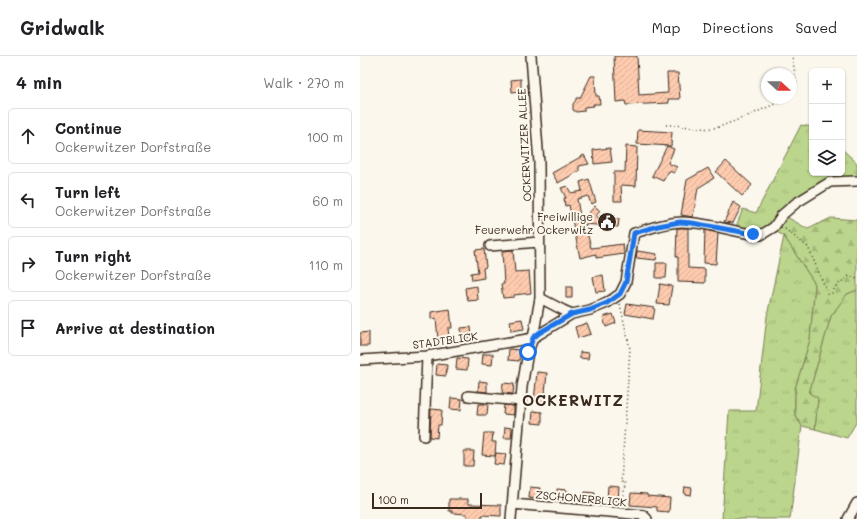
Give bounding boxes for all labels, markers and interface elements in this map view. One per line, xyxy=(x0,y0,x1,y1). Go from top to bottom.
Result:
text: Gridwalk xyxy=(20,15,105,40)
text: Map xyxy=(652,18,680,37)
text: Directions xyxy=(702,18,773,37)
text: Saved xyxy=(795,18,837,37)
north arrow xyxy=(761,68,797,104)
map controls xyxy=(809,68,845,176)
button: + xyxy=(809,68,845,104)
text: 4 min xyxy=(16,71,62,93)
text: Walk · 270 m xyxy=(263,74,344,91)
street label: OCKERWITZER ALLEE xyxy=(514,88,534,202)
button: − xyxy=(809,104,845,140)
text: Continue xyxy=(55,118,122,138)
icon: ahead xyxy=(17,125,39,147)
text: 100 m xyxy=(307,128,343,145)
text: Ockerwitzer Dorfstraße xyxy=(55,138,211,155)
button: layers xyxy=(809,140,845,176)
text: Turn left xyxy=(55,182,120,202)
icon: left xyxy=(17,189,39,211)
text: 60 m xyxy=(313,192,343,209)
text: Ockerwitzer Dorfstraße xyxy=(55,202,211,219)
place label: Freiwillige Feuerwehr Ockerwitz xyxy=(475,209,593,237)
public building icon: Freiwillige Feuerwehr Ockerwitz xyxy=(596,211,618,233)
route end xyxy=(744,225,762,243)
text: Turn right xyxy=(55,246,132,266)
icon: right xyxy=(17,253,39,275)
text: 110 m xyxy=(309,256,343,273)
text: Ockerwitzer Dorfstraße xyxy=(55,266,211,283)
icon: arrive xyxy=(17,317,39,339)
text: Arrive at destination xyxy=(55,318,215,338)
street label: STADTBLICK xyxy=(411,328,479,352)
route start xyxy=(519,343,537,361)
district label: OCKERWITZ xyxy=(522,390,624,410)
street label: ZSCHONERBLICK xyxy=(535,487,628,509)
scale bar xyxy=(372,491,482,510)
text: 100 m xyxy=(378,492,409,507)

